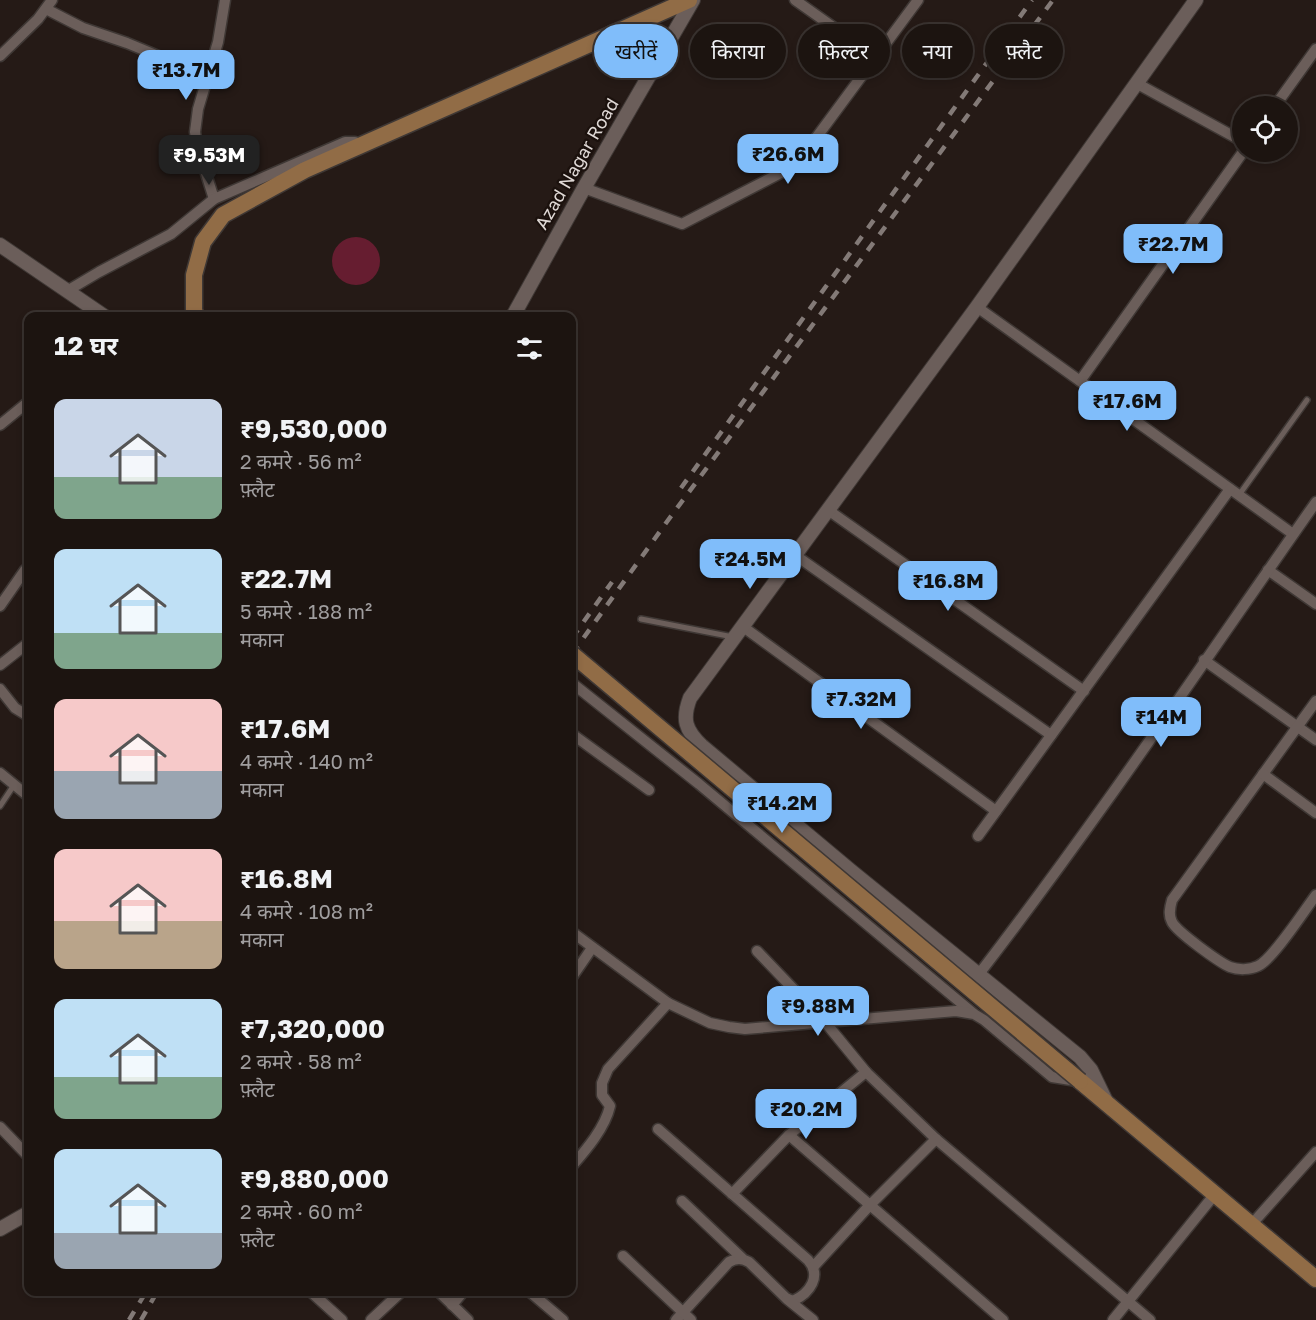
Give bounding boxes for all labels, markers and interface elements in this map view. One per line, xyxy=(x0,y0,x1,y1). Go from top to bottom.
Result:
chip: खरीदें xyxy=(594,24,678,78)
chip: किराया xyxy=(690,24,786,78)
chip: फ़िल्टर xyxy=(798,24,890,78)
chip: नया xyxy=(902,24,973,78)
chip: फ़्लैट xyxy=(985,24,1063,78)
pin: ₹13.7M xyxy=(137,50,235,101)
text: ₹13.7M xyxy=(151,57,221,81)
street label: Azad Nagar Road xyxy=(530,94,623,233)
map controls xyxy=(1232,96,1298,162)
button: locate xyxy=(1232,96,1298,162)
pin: ₹26.6M xyxy=(739,134,837,185)
pin: ₹9.53M xyxy=(160,135,258,186)
text: ₹26.6M xyxy=(751,141,825,165)
text: ₹9.53M xyxy=(173,142,245,166)
pin: ₹22.7M xyxy=(1124,224,1222,275)
text: ₹22.7M xyxy=(1138,231,1208,255)
text: 12 घर xyxy=(54,330,118,361)
icon: filters xyxy=(513,332,546,365)
pin: ₹17.6M xyxy=(1078,381,1176,432)
text: ₹17.6M xyxy=(1092,388,1162,412)
text: ₹9,530,000 xyxy=(240,413,387,444)
icon: home xyxy=(102,423,174,495)
text: 2 कमरे · 56 m² xyxy=(240,449,362,473)
text: फ़्लैट xyxy=(240,477,275,501)
pin: ₹24.5M xyxy=(701,539,799,590)
text: ₹24.5M xyxy=(714,546,786,570)
pin: ₹16.8M xyxy=(899,561,997,612)
text: ₹22.7M xyxy=(240,563,332,594)
text: ₹16.8M xyxy=(912,568,984,592)
icon: home xyxy=(102,573,174,645)
text: 5 कमरे · 188 m² xyxy=(240,599,372,623)
text: मकान xyxy=(240,627,284,651)
pin: ₹7.32M xyxy=(812,679,910,730)
text: ₹7.32M xyxy=(826,686,896,710)
pin: ₹14M xyxy=(1125,697,1197,748)
text: ₹14M xyxy=(1135,704,1187,728)
text: ₹17.6M xyxy=(240,713,330,744)
icon: home xyxy=(102,723,174,795)
text: 4 कमरे · 140 m² xyxy=(240,749,373,773)
text: मकान xyxy=(240,777,284,801)
pin: ₹14.2M xyxy=(733,783,831,834)
text: ₹14.2M xyxy=(747,790,817,814)
text: ₹16.8M xyxy=(240,863,333,894)
icon: home xyxy=(102,873,174,945)
text: 4 कमरे · 108 m² xyxy=(240,899,373,923)
text: मकान xyxy=(240,927,284,951)
pin: ₹9.88M xyxy=(769,986,867,1037)
text: ₹9.88M xyxy=(781,993,855,1017)
text: ₹7,320,000 xyxy=(240,1013,385,1044)
icon: home xyxy=(102,1023,174,1095)
text: 2 कमरे · 58 m² xyxy=(240,1049,362,1073)
text: फ़्लैट xyxy=(240,1077,275,1101)
pin: ₹20.2M xyxy=(757,1089,855,1140)
text: ₹20.2M xyxy=(769,1096,843,1120)
text: ₹9,880,000 xyxy=(240,1163,389,1194)
icon: home xyxy=(102,1173,174,1245)
text: 2 कमरे · 60 m² xyxy=(240,1199,363,1223)
text: फ़्लैट xyxy=(240,1227,275,1251)

